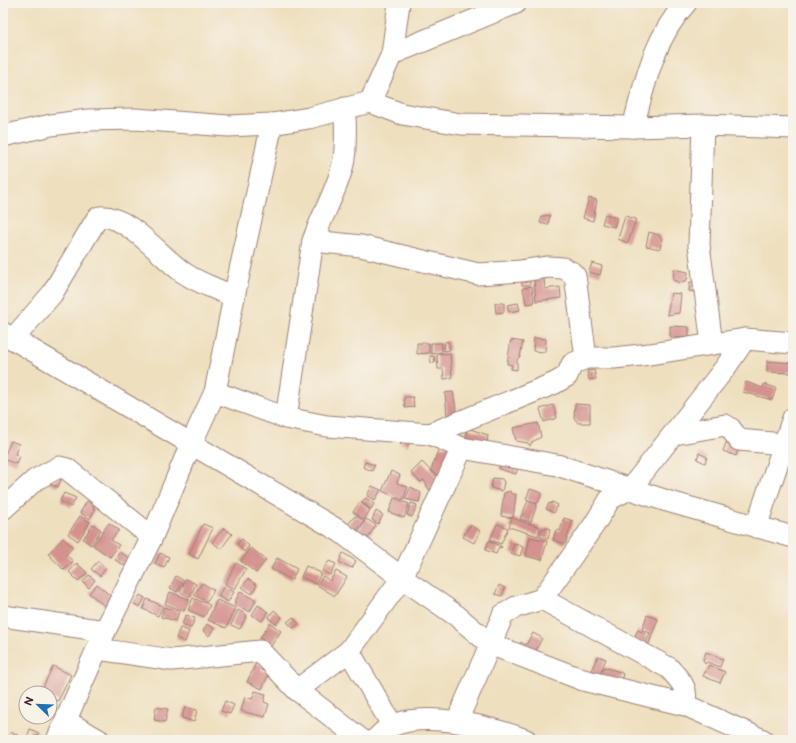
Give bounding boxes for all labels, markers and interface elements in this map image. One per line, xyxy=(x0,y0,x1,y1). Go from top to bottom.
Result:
north arrow xyxy=(18,685,58,725)
text: N xyxy=(22,695,37,708)

